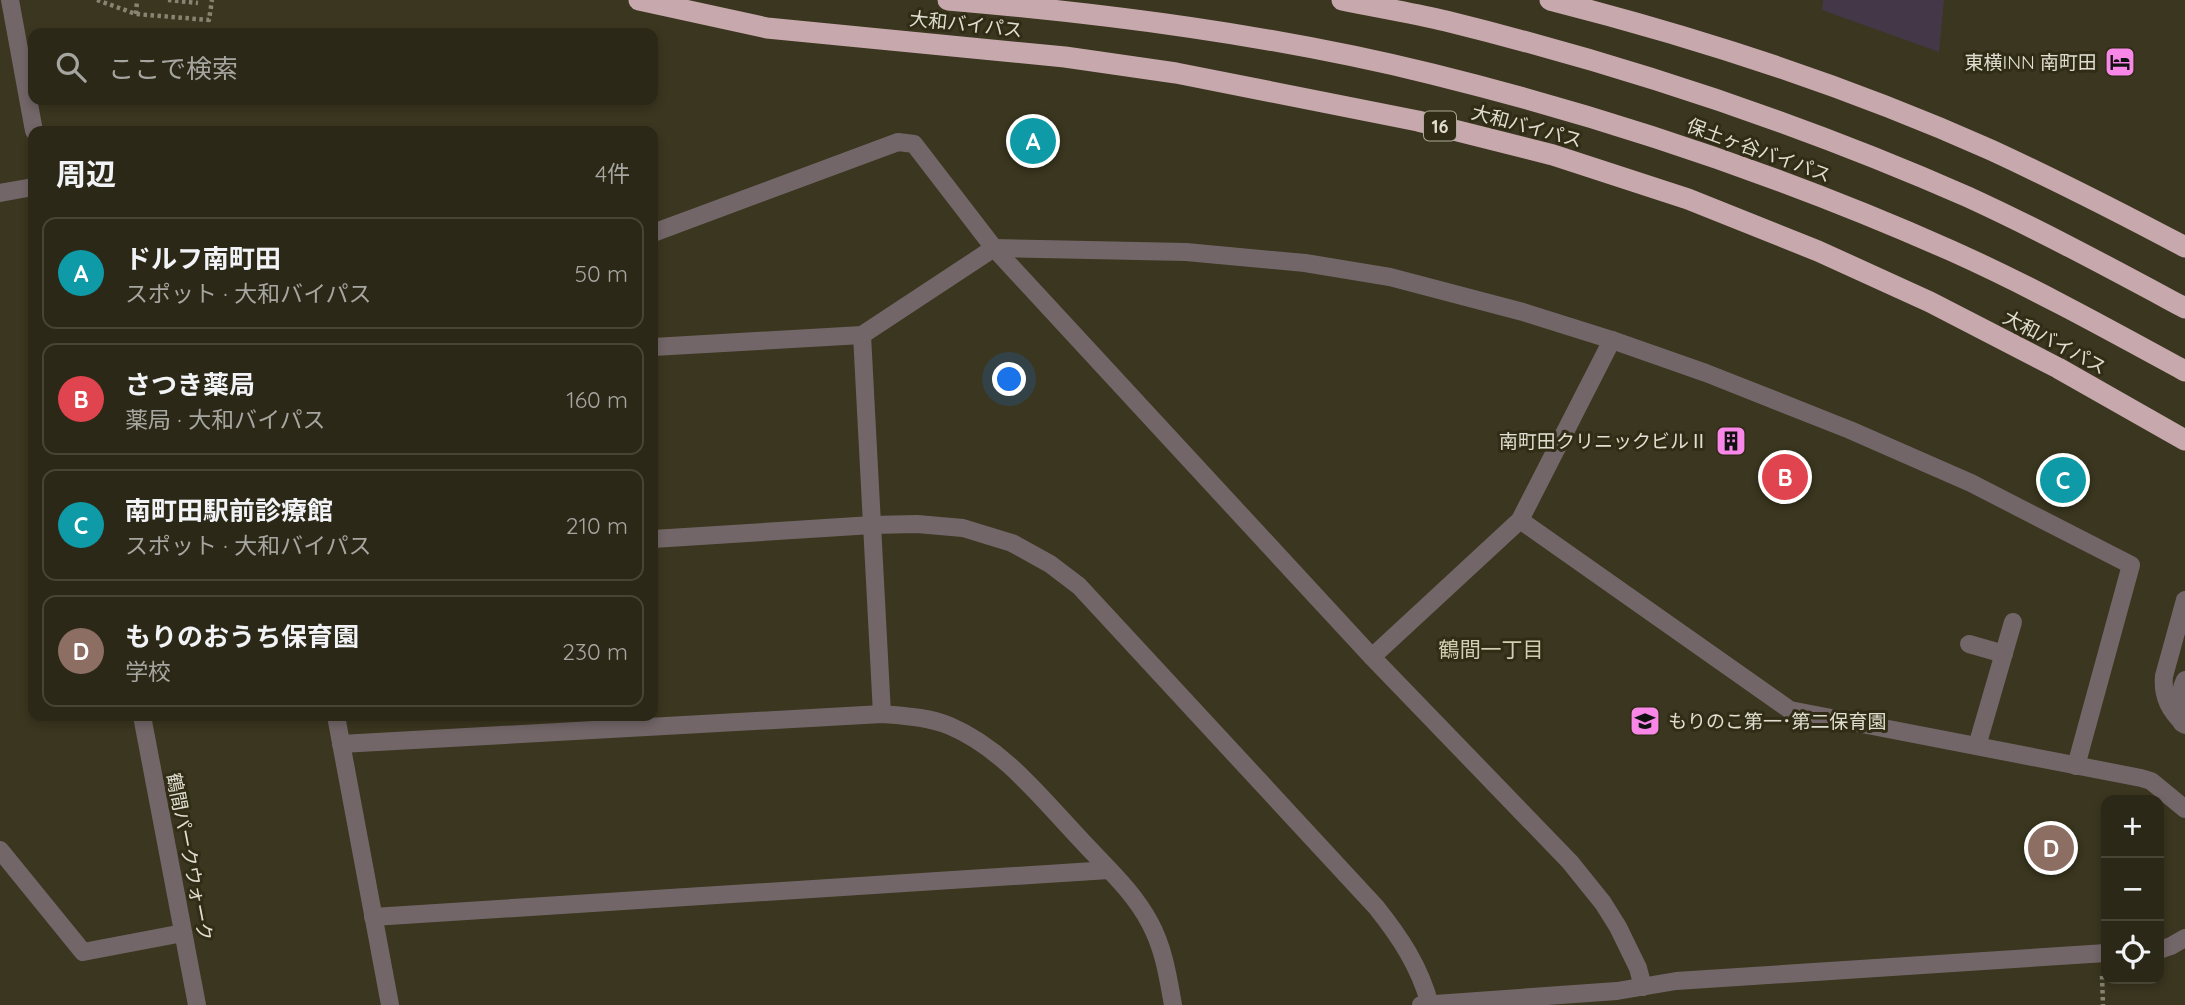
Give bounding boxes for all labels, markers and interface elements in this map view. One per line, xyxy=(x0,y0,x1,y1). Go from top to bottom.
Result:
street label: 大和バイパス xyxy=(908,6,1024,42)
search box xyxy=(28,28,658,105)
hotel icon: 東横INN 南町田 xyxy=(2103,45,2137,79)
icon: search xyxy=(52,48,90,86)
place label: 東横INN 南町田 xyxy=(1964,50,2097,74)
text: ここで検索 xyxy=(108,52,238,85)
street label: 大和バイパス xyxy=(1469,100,1585,152)
road number: 16 xyxy=(1424,112,1456,140)
street label: 保土ヶ谷バイパス xyxy=(1684,113,1834,187)
pin: A xyxy=(1010,115,1056,167)
text: 周辺 xyxy=(56,155,116,193)
text: 4件 xyxy=(595,159,630,188)
text: ドルフ南町田 xyxy=(125,242,281,275)
text: A xyxy=(74,259,88,288)
text: 50 m xyxy=(575,259,628,288)
text: スポット · 大和バイパス xyxy=(125,279,372,308)
street label: 大和バイパス xyxy=(1999,305,2111,379)
your location xyxy=(992,362,1026,396)
text: さつき薬局 xyxy=(125,368,255,401)
text: B xyxy=(73,385,89,414)
text: 160 m xyxy=(566,385,628,414)
text: 薬局 · 大和バイパス xyxy=(125,405,326,434)
building icon: 南町田クリニックビルⅡ xyxy=(1714,424,1748,458)
place label: 南町田クリニックビルⅡ xyxy=(1499,429,1708,453)
pin: B xyxy=(1762,451,1808,503)
pin: C xyxy=(2040,454,2086,506)
text: 南町田駅前診療館 xyxy=(125,494,333,527)
text: C xyxy=(74,511,88,540)
text: 210 m xyxy=(566,511,628,540)
text: スポット · 大和バイパス xyxy=(125,531,372,560)
text: もりのおうち保育園 xyxy=(125,620,359,653)
district label: 鶴間一丁目 xyxy=(1439,636,1544,662)
text: D xyxy=(73,637,89,666)
text: 230 m xyxy=(562,637,628,666)
text: 学校 xyxy=(125,657,171,686)
school or university icon: もりのこ第一･第二保育園 xyxy=(1628,704,1662,738)
place label: もりのこ第一･第二保育園 xyxy=(1668,709,1887,733)
street label: 鶴間パークウォーク xyxy=(162,771,218,943)
map controls xyxy=(2101,795,2164,984)
button: + xyxy=(2101,795,2164,858)
pin: D xyxy=(2028,822,2074,874)
button: − xyxy=(2101,858,2164,921)
button: locate xyxy=(2101,921,2164,984)

